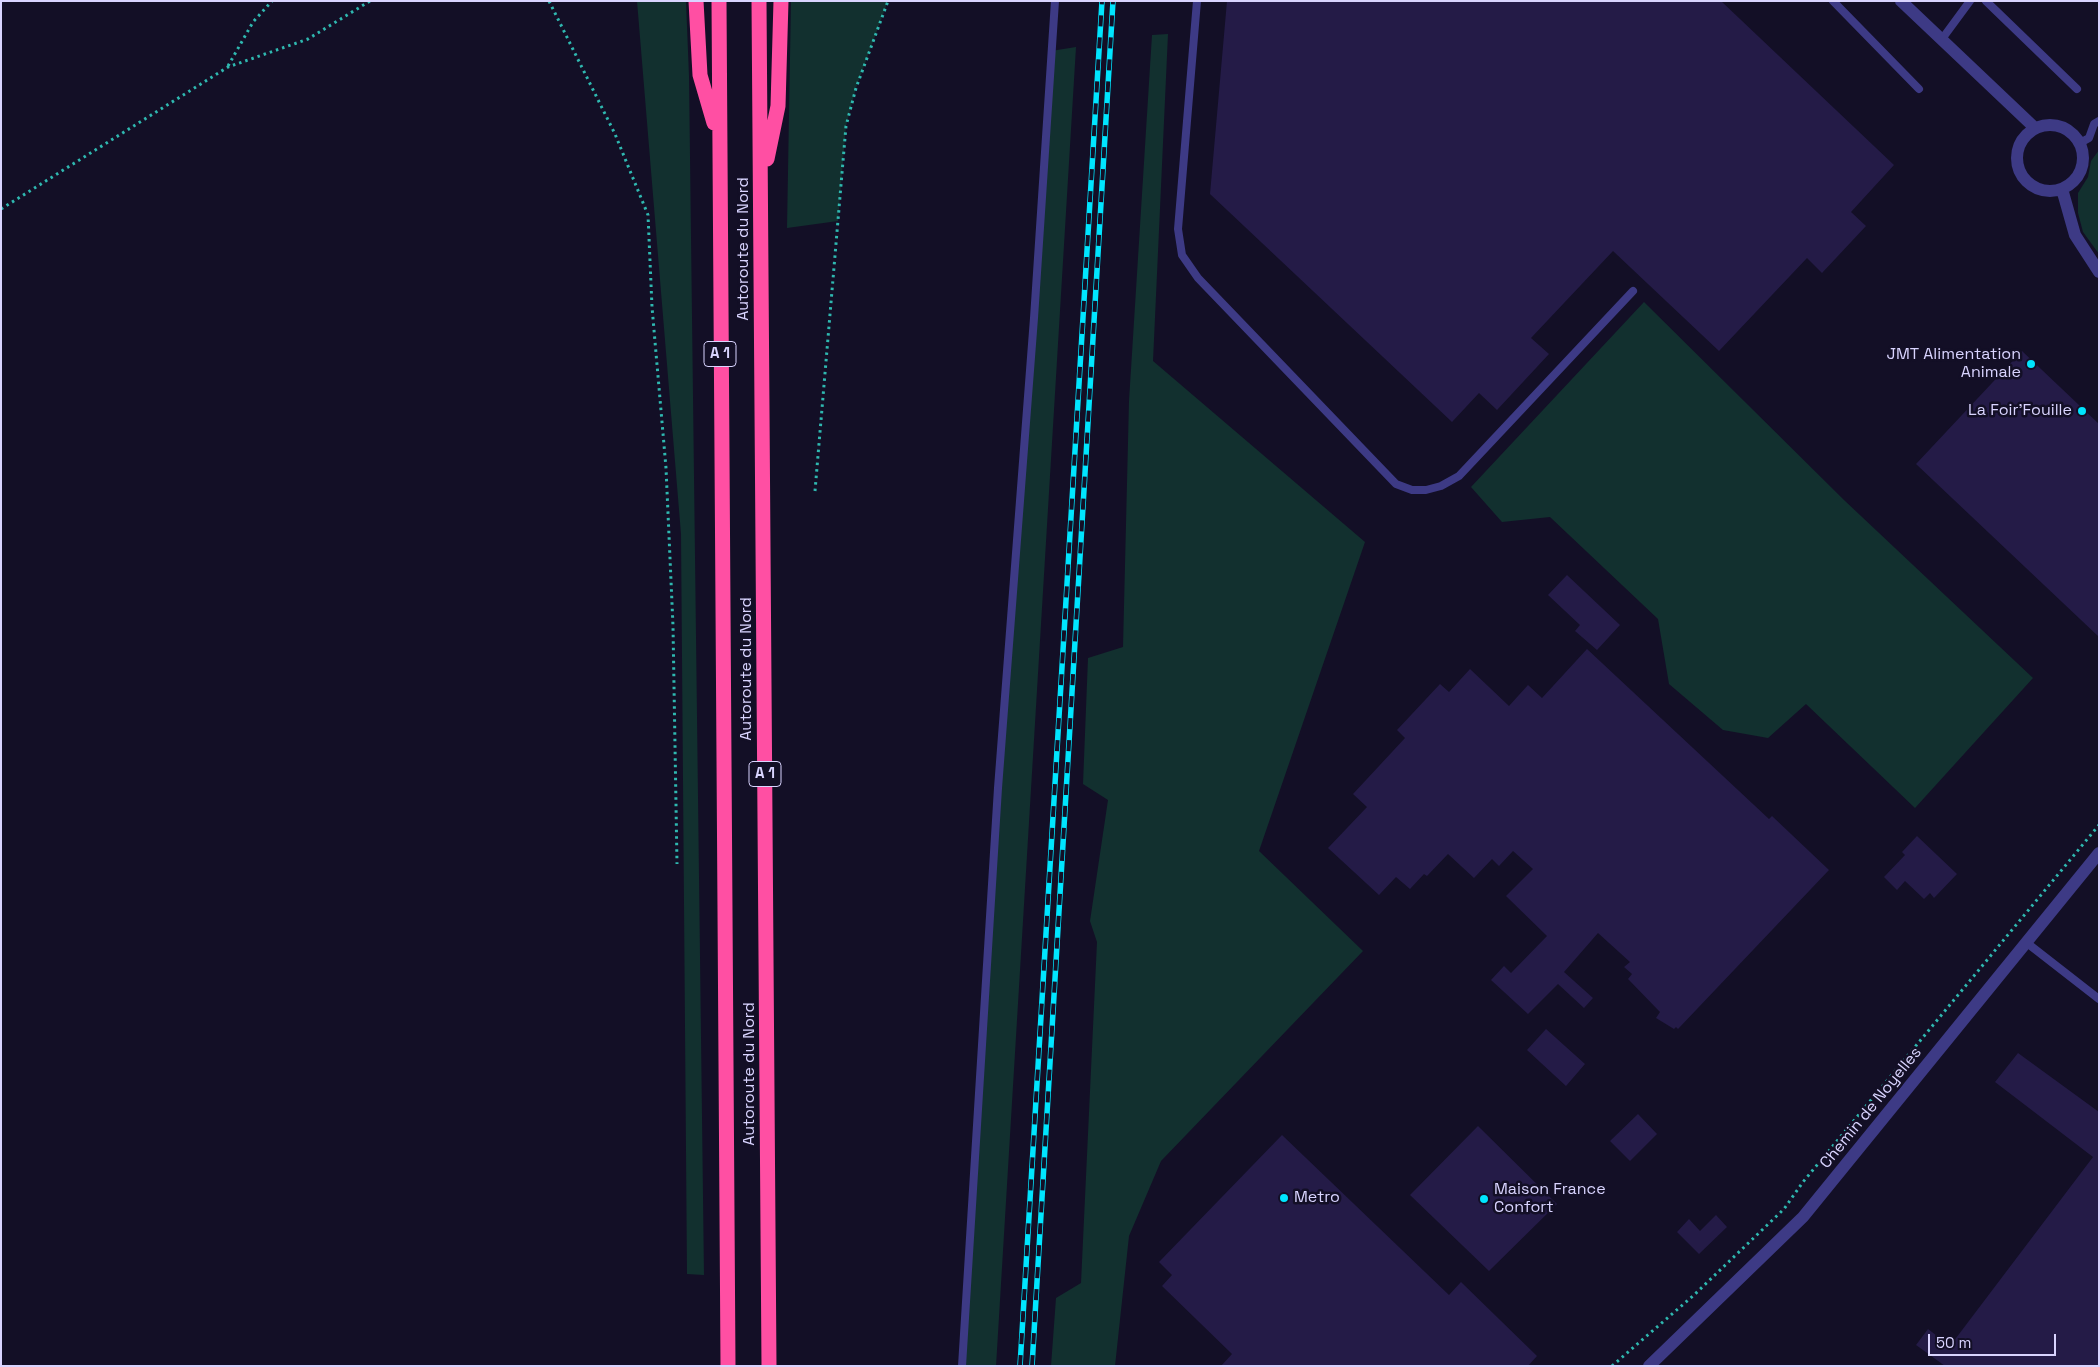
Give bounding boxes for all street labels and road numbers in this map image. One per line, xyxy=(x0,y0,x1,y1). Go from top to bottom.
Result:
street label: Autoroute du Nord xyxy=(734,177,754,321)
road number: A 1 xyxy=(704,342,736,366)
street label: Autoroute du Nord xyxy=(737,597,757,741)
road number: A 1 xyxy=(749,762,781,786)
street label: Autoroute du Nord xyxy=(740,1002,760,1146)
street label: Chemin de Noyelles xyxy=(1816,1043,1926,1173)

